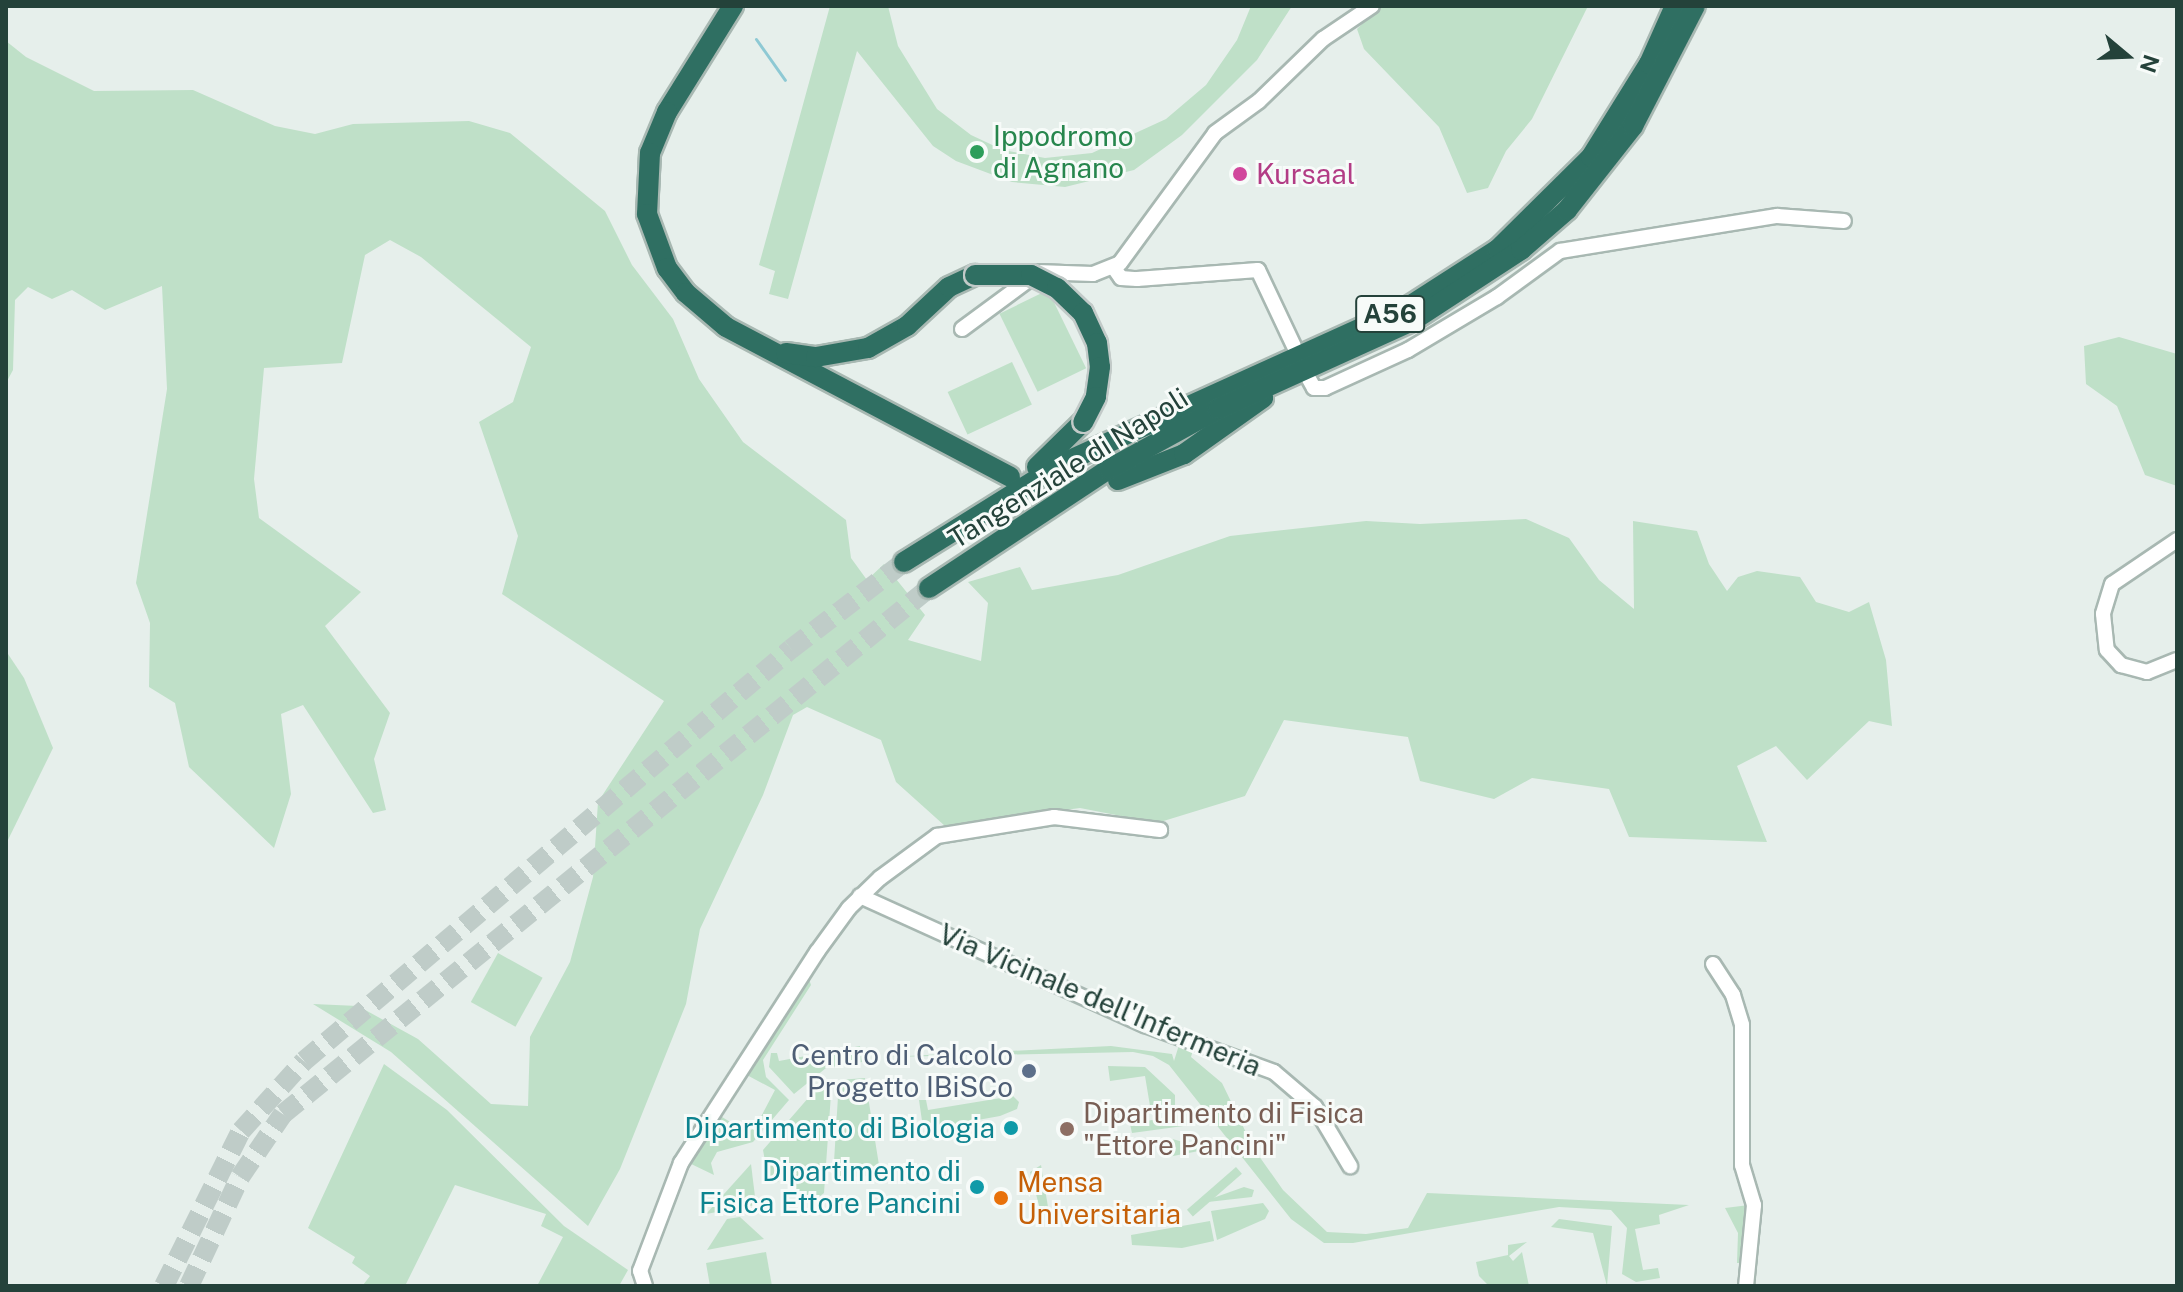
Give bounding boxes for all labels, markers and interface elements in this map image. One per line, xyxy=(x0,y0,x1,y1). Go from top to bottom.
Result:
north arrow xyxy=(2087,16,2167,96)
text: N xyxy=(2135,51,2165,76)
place label: Ippodromo di Agnano xyxy=(993,119,1134,185)
marker: Ippodromo di Agnano xyxy=(968,143,986,161)
place label: Kursaal xyxy=(1256,157,1355,191)
marker: Kursaal xyxy=(1231,165,1249,183)
road number: A56 xyxy=(1354,292,1426,336)
street label: Tangenziale di Napoli xyxy=(942,380,1194,556)
street label: Via Vicinale dell'Infermeria xyxy=(933,917,1267,1083)
place label: Centro di Calcolo Progetto IBiSCo xyxy=(791,1038,1013,1104)
marker: Centro di Calcolo Progetto IBiSCo xyxy=(1020,1062,1038,1080)
place label: Dipartimento di Fisica "Ettore Pancini" xyxy=(1083,1096,1365,1162)
place label: Dipartimento di Biologia xyxy=(684,1111,995,1145)
marker: Dipartimento di Biologia xyxy=(1002,1119,1020,1137)
marker: Dipartimento di Fisica "Ettore Pancini" xyxy=(1058,1120,1076,1138)
place label: Dipartimento di Fisica Ettore Pancini xyxy=(699,1154,961,1220)
place label: Mensa Universitaria xyxy=(1017,1165,1181,1231)
marker: Dipartimento di Fisica Ettore Pancini xyxy=(968,1178,986,1196)
marker: Mensa Universitaria xyxy=(992,1189,1010,1207)

